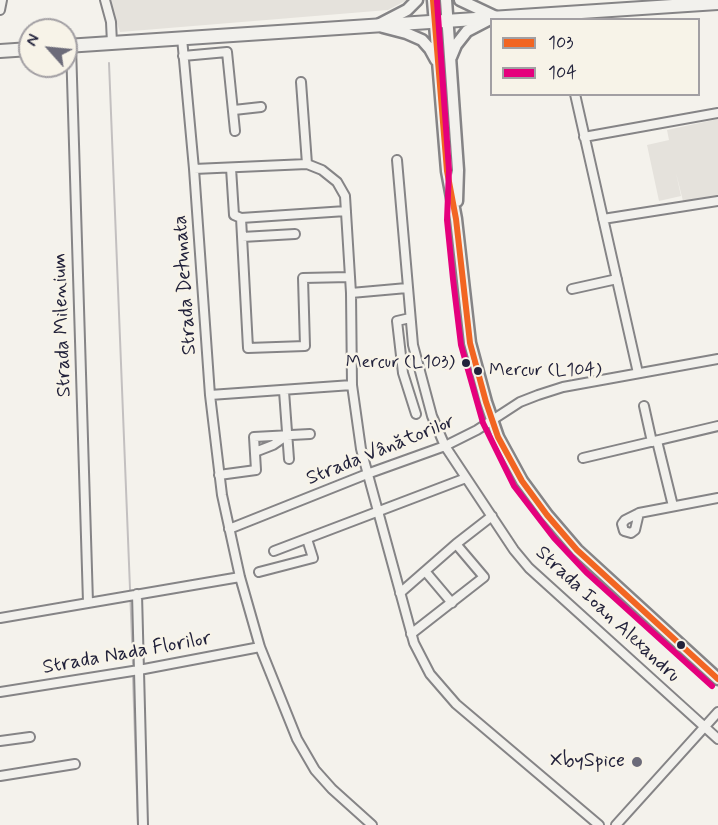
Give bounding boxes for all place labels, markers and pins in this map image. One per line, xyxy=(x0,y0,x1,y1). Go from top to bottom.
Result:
place label: Mercur (L103) xyxy=(346,352,455,374)
marker: Mercur (L103) xyxy=(460,357,472,369)
place label: Mercur (L104) xyxy=(489,360,602,382)
marker: Mercur (L104) xyxy=(472,365,484,377)
unlabelled marker xyxy=(675,639,687,651)
place label: XbySpice xyxy=(550,750,625,774)
marker: XbySpice xyxy=(630,755,644,769)

